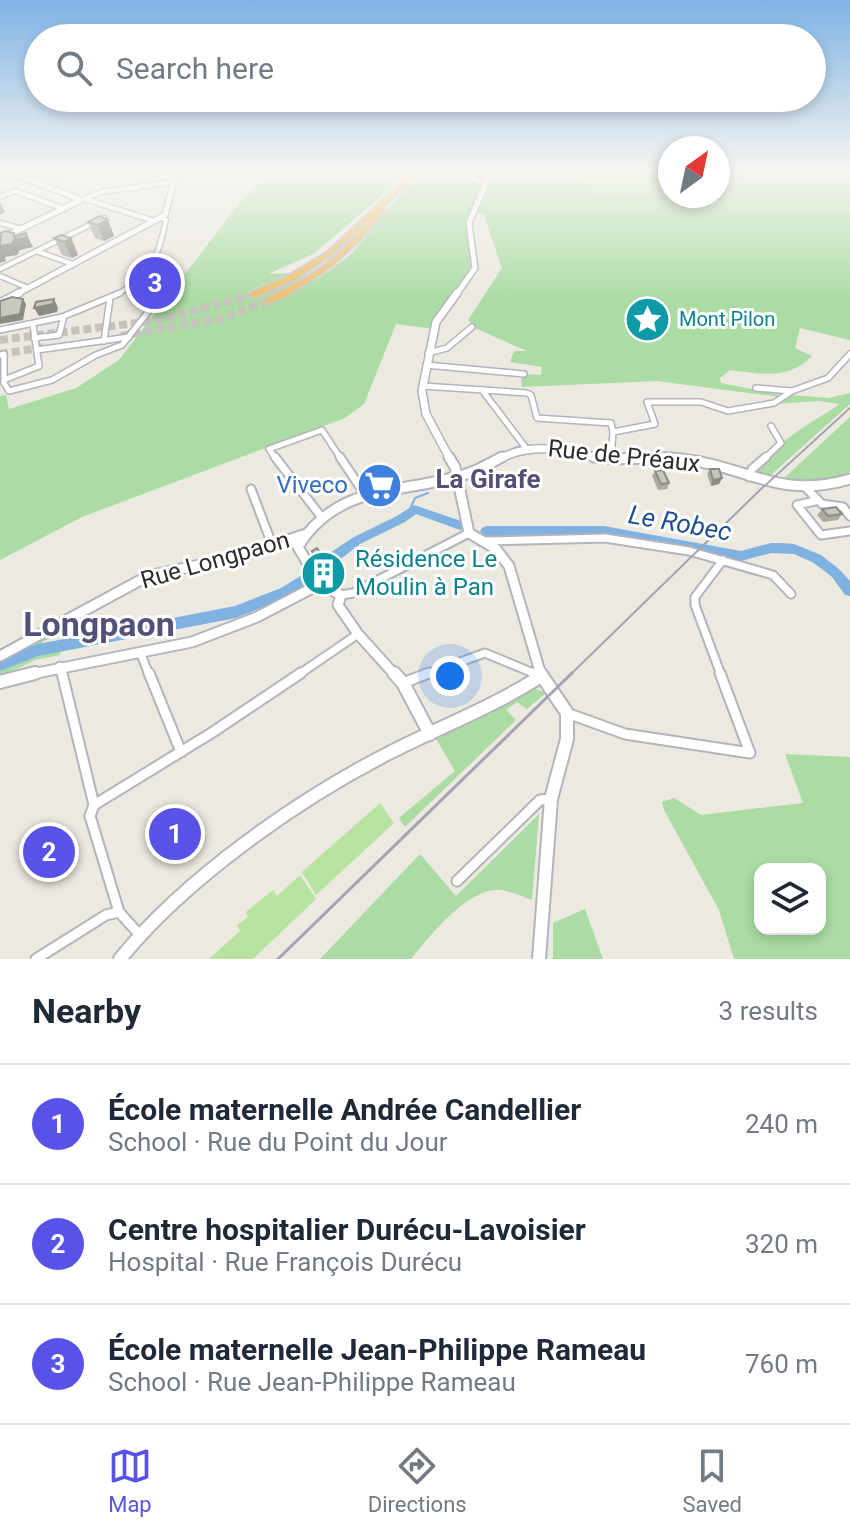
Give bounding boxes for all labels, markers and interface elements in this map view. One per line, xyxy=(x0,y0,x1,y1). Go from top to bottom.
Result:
search box xyxy=(24,24,826,112)
icon: search xyxy=(52,46,96,90)
text: Search here xyxy=(116,51,274,86)
north arrow xyxy=(658,136,730,208)
pin: 3 xyxy=(129,253,181,313)
place icon: Mont Pilon xyxy=(624,295,672,343)
place label: Mont Pilon xyxy=(679,307,775,331)
street label: Rue de Préaux xyxy=(547,434,702,478)
supermarket icon: Viveco xyxy=(355,461,403,509)
district label: La Girafe xyxy=(435,464,541,494)
place label: Viveco xyxy=(276,471,348,499)
water label: Le Robec xyxy=(626,499,734,547)
street label: Rue Longpaon xyxy=(137,525,293,595)
place label: Résidence Le Moulin à Pan xyxy=(355,545,497,601)
building icon: Résidence Le Moulin à Pan xyxy=(300,549,348,597)
district label: Longpaon xyxy=(23,604,175,644)
your location xyxy=(430,656,470,696)
pin: 1 xyxy=(149,804,201,864)
pin: 2 xyxy=(23,822,75,882)
map controls xyxy=(754,863,826,935)
button: layers xyxy=(754,863,826,935)
text: Nearby xyxy=(32,991,141,1031)
text: 3 results xyxy=(719,996,818,1026)
text: École maternelle Andrée Candellier xyxy=(108,1092,581,1127)
text: 1 xyxy=(51,1109,65,1139)
text: 240 m xyxy=(745,1109,818,1139)
text: School · Rue du Point du Jour xyxy=(108,1127,448,1157)
text: Centre hospitalier Durécu-Lavoisier xyxy=(108,1212,586,1247)
text: 2 xyxy=(51,1229,65,1259)
text: 320 m xyxy=(745,1229,818,1259)
text: Hospital · Rue François Durécu xyxy=(108,1247,462,1277)
text: École maternelle Jean-Philippe Rameau xyxy=(108,1332,646,1367)
text: 3 xyxy=(51,1349,65,1379)
text: 760 m xyxy=(745,1349,818,1379)
text: School · Rue Jean-Philippe Rameau xyxy=(108,1367,516,1397)
tab: Map xyxy=(108,1444,152,1517)
tab: Directions xyxy=(368,1444,467,1517)
tab: Saved xyxy=(683,1444,742,1517)

